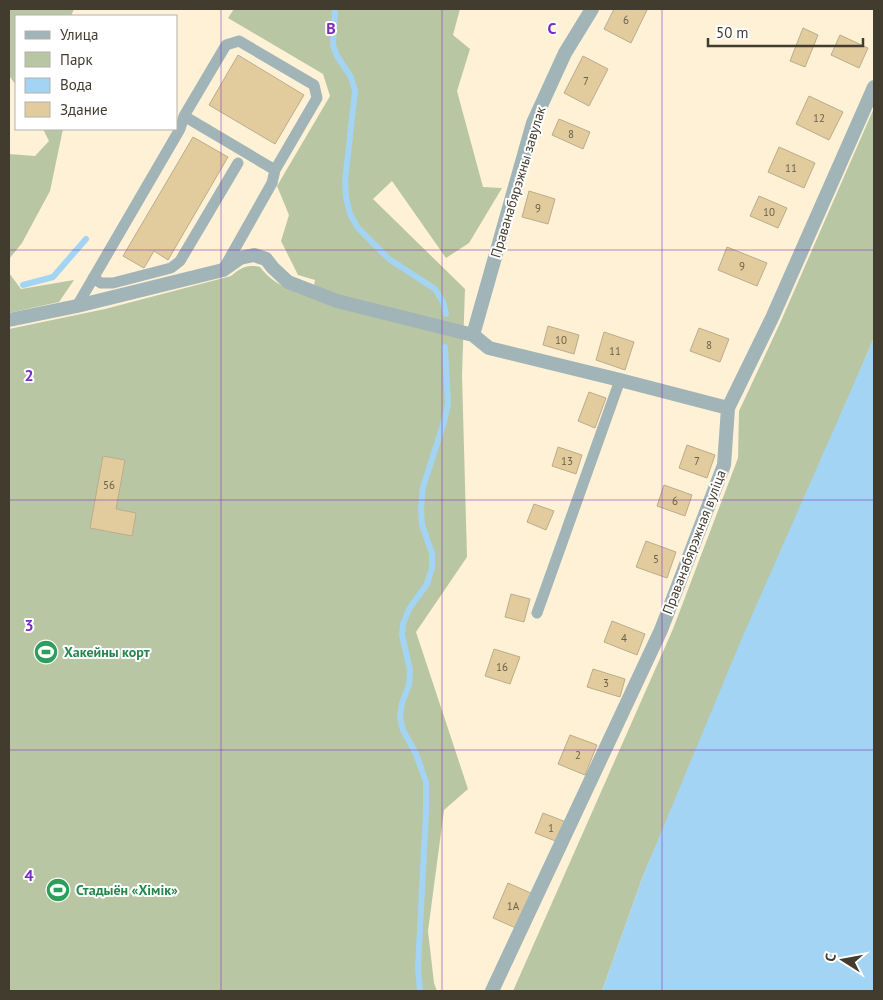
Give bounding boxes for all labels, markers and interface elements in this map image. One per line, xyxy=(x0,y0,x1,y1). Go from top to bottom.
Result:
house number: 6 xyxy=(623,13,629,27)
legend xyxy=(15,15,178,130)
scale bar xyxy=(708,15,863,47)
text: B xyxy=(326,18,336,38)
text: C xyxy=(548,18,557,38)
text: 50 m xyxy=(716,23,749,42)
text: Улица xyxy=(60,25,98,44)
text: Парк xyxy=(60,50,93,69)
house number: 7 xyxy=(583,74,589,88)
text: Вода xyxy=(60,75,92,94)
text: Здание xyxy=(60,100,108,119)
street label: Праванабярэжны завулак xyxy=(486,104,550,260)
house number: 12 xyxy=(813,111,825,125)
house number: 8 xyxy=(568,127,574,141)
house number: 11 xyxy=(785,161,797,175)
house number: 9 xyxy=(535,201,541,215)
house number: 10 xyxy=(763,205,775,219)
house number: 9 xyxy=(739,259,745,273)
house number: 10 xyxy=(555,333,567,347)
house number: 8 xyxy=(706,338,712,352)
house number: 11 xyxy=(609,344,621,358)
text: 2 xyxy=(24,365,34,385)
house number: 13 xyxy=(561,454,573,468)
house number: 7 xyxy=(694,454,700,468)
street label: Праванабярэжная вуліца xyxy=(658,467,730,617)
house number: 56 xyxy=(103,478,115,492)
house number: 6 xyxy=(672,494,678,508)
house number: 5 xyxy=(653,552,659,566)
text: 3 xyxy=(24,615,34,635)
house number: 4 xyxy=(621,631,627,645)
sports icon: Хакейны корт xyxy=(33,639,59,665)
place label: Хакейны корт xyxy=(64,643,150,661)
house number: 16 xyxy=(496,660,508,674)
house number: 3 xyxy=(603,676,609,690)
house number: 2 xyxy=(575,748,581,762)
house number: 1 xyxy=(548,821,554,835)
text: 4 xyxy=(24,865,34,885)
sports icon: Стадыён «Хімік» xyxy=(45,877,71,903)
place label: Стадыён «Хімік» xyxy=(76,881,178,899)
house number: 1А xyxy=(507,899,520,913)
north arrow xyxy=(818,935,868,985)
text: С xyxy=(821,952,840,963)

